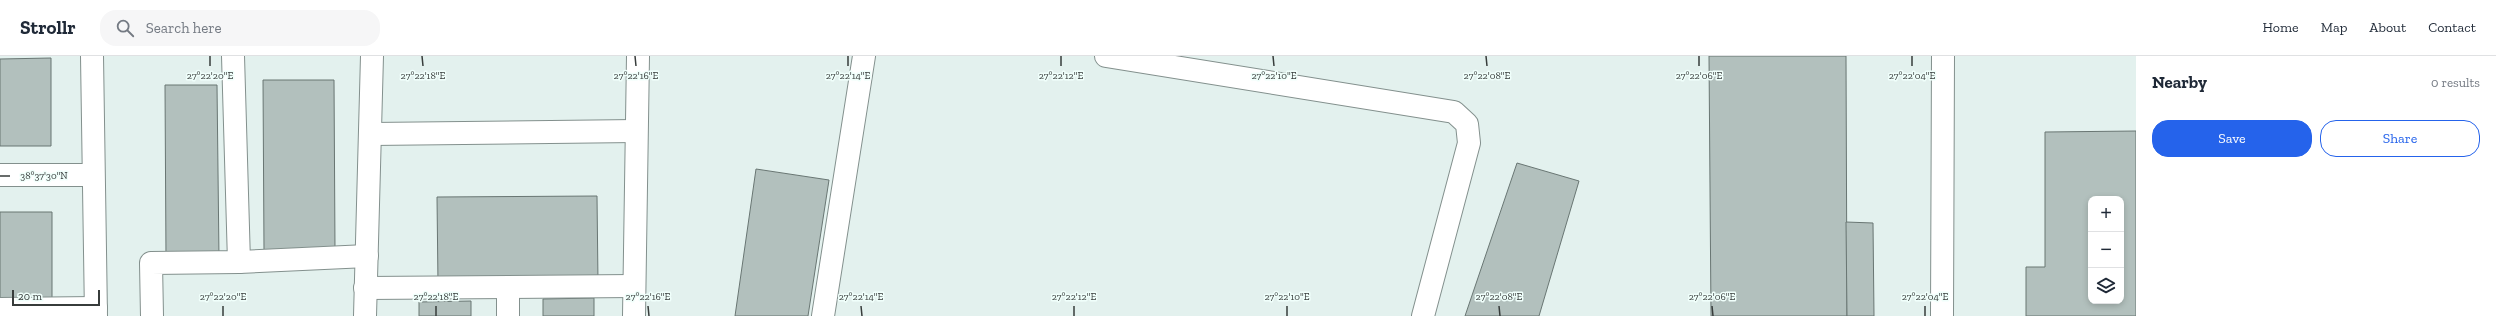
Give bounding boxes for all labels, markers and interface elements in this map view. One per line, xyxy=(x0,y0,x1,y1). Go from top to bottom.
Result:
search box xyxy=(100,10,380,46)
text: Strollr xyxy=(20,16,76,39)
icon: search xyxy=(114,17,136,39)
text: Search here xyxy=(146,19,222,37)
text: Home xyxy=(2263,19,2299,36)
text: Map xyxy=(2321,19,2347,36)
text: About xyxy=(2369,19,2406,36)
text: Contact xyxy=(2428,19,2476,36)
text: 27°22'20"E xyxy=(187,70,233,82)
text: 27°22'18"E xyxy=(401,70,446,82)
text: 27°22'16"E xyxy=(614,70,659,82)
text: 27°22'14"E xyxy=(826,70,870,82)
text: 27°22'12"E xyxy=(1039,70,1083,82)
text: 27°22'10"E xyxy=(1251,70,1297,82)
text: 27°22'08"E xyxy=(1464,70,1510,82)
text: 27°22'06"E xyxy=(1676,70,1722,82)
text: 27°22'04"E xyxy=(1889,70,1935,82)
text: Nearby xyxy=(2152,72,2207,92)
text: 0 results xyxy=(2431,75,2480,90)
button: Save xyxy=(2152,120,2312,157)
button: Share xyxy=(2320,120,2480,157)
text: 38°37'30"N xyxy=(20,170,68,182)
map controls xyxy=(2088,196,2124,304)
button: + xyxy=(2088,196,2124,232)
button: − xyxy=(2088,232,2124,268)
button: layers xyxy=(2088,268,2124,304)
scale bar xyxy=(12,288,100,307)
text: 20 m xyxy=(18,290,42,303)
text: 27°22'20"E xyxy=(200,291,246,303)
text: 27°22'18"E xyxy=(414,291,459,303)
text: 27°22'16"E xyxy=(626,291,671,303)
text: 27°22'14"E xyxy=(839,291,883,303)
text: 27°22'12"E xyxy=(1052,291,1096,303)
text: 27°22'10"E xyxy=(1264,291,1310,303)
text: 27°22'08"E xyxy=(1476,291,1522,303)
text: 27°22'06"E xyxy=(1689,291,1735,303)
text: 27°22'04"E xyxy=(1902,291,1948,303)

